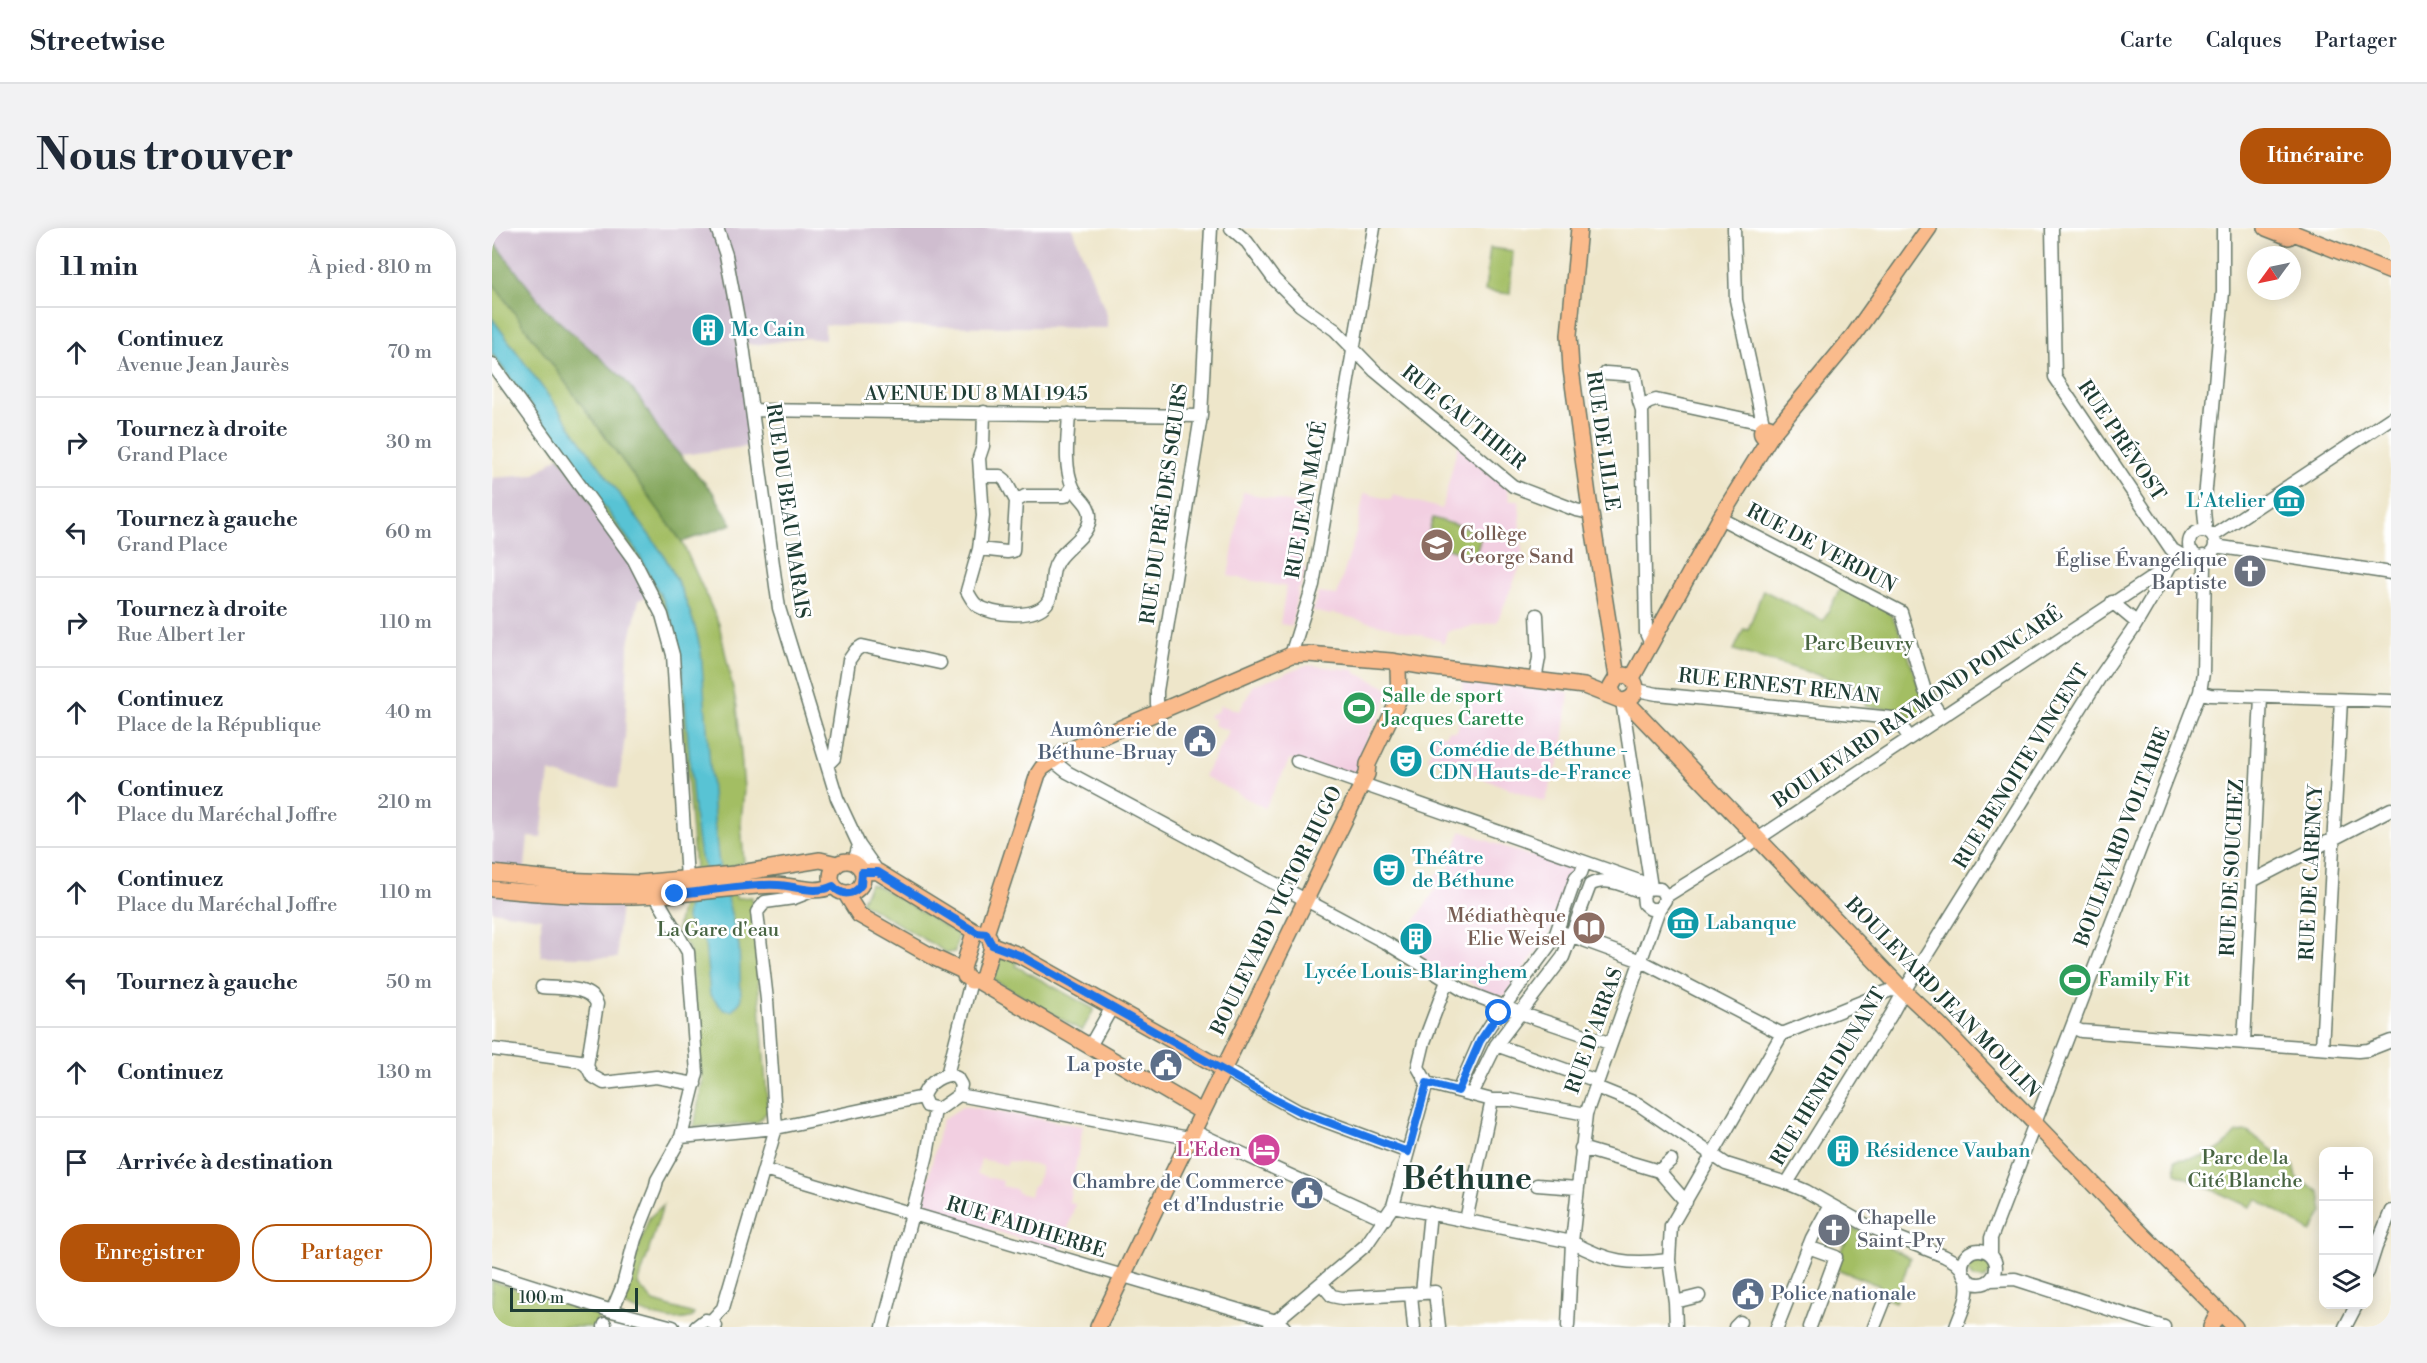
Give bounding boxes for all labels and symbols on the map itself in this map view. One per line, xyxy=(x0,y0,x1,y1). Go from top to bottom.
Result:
north arrow xyxy=(2247,246,2301,300)
building icon: Mc Cain xyxy=(690,312,726,348)
place label: Mc Cain xyxy=(731,318,805,343)
street label: RUE GAUTHIER xyxy=(1396,360,1531,477)
street label: RUE DE LILLE xyxy=(1580,370,1624,512)
street label: RUE PRÉVOST xyxy=(2071,375,2171,506)
street label: AVENUE DU 8 MAI 1945 xyxy=(863,382,1088,407)
street label: RUE DU PRÉ DES SŒURS xyxy=(1135,382,1194,626)
street label: RUE DU BEAU MARAIS xyxy=(760,402,814,620)
street label: RUE JEAN MACÉ xyxy=(1280,419,1333,581)
museum icon: L'Atelier xyxy=(2271,483,2307,519)
place label: L'Atelier xyxy=(2186,489,2266,514)
street label: RUE DE VERDUN xyxy=(1742,499,1900,599)
place label: Collège George Sand xyxy=(1460,522,1574,570)
school or university icon: Collège George Sand xyxy=(1419,527,1455,563)
place label: Église Évangélique Baptiste xyxy=(2056,547,2227,596)
church icon: Église Évangélique Baptiste xyxy=(2232,553,2268,589)
street label: BOULEVARD RAYMOND POINCARÉ xyxy=(1767,601,2068,815)
park label: Parc Beuvry xyxy=(1804,632,1914,657)
street label: RUE BENOITE VINCENT xyxy=(1949,660,2095,874)
street label: RUE ERNEST RENAN xyxy=(1677,664,1881,710)
place label: Salle de sport Jacques Carette xyxy=(1381,684,1524,732)
sports icon: Salle de sport Jacques Carette xyxy=(1341,690,1377,726)
place label: Aumônerie de Béthune-Bruay xyxy=(1037,718,1177,766)
public building icon: Aumônerie de Béthune-Bruay xyxy=(1182,723,1218,759)
street label: BOULEVARD VOLTAIRE xyxy=(2069,724,2176,951)
place label: Comédie de Béthune - CDN Hauts-de-France xyxy=(1429,738,1631,786)
theatre icon: Comédie de Béthune - CDN Hauts-de-France xyxy=(1388,743,1424,779)
street label: RUE DE SOUCHEZ xyxy=(2216,779,2250,957)
street label: BOULEVARD VICTOR HUGO xyxy=(1205,782,1348,1040)
street label: RUE DE CARENCY xyxy=(2295,783,2329,962)
place label: Théâtre de Béthune xyxy=(1412,846,1514,894)
theatre icon: Théâtre de Béthune xyxy=(1371,852,1407,888)
route end xyxy=(661,880,687,906)
street label: BOULEVARD JEAN MOULIN xyxy=(1839,892,2045,1104)
place label: Médiathèque Elie Weisel xyxy=(1447,904,1566,952)
museum icon: Labanque xyxy=(1665,905,1701,941)
library icon: Médiathèque Elie Weisel xyxy=(1571,910,1607,946)
place label: Labanque xyxy=(1706,911,1797,936)
park label: La Gare d'eau xyxy=(657,918,780,943)
building icon: Lycée Louis-Blaringhem xyxy=(1398,921,1434,957)
place label: Lycée Louis-Blaringhem xyxy=(1304,960,1528,985)
sports icon: Family Fit xyxy=(2057,962,2093,998)
street label: RUE D'ARRAS xyxy=(1561,965,1629,1097)
place label: Family Fit xyxy=(2098,968,2190,993)
street label: RUE HENRI DUNANT xyxy=(1766,983,1892,1171)
route start xyxy=(1485,999,1511,1025)
public building icon: La poste xyxy=(1148,1047,1184,1083)
place label: La poste xyxy=(1067,1053,1143,1078)
hotel icon: L'Eden xyxy=(1246,1132,1282,1168)
building icon: Résidence Vauban xyxy=(1825,1133,1861,1169)
place label: L'Eden xyxy=(1176,1138,1241,1163)
place label: Résidence Vauban xyxy=(1866,1139,2030,1164)
park label: Parc de la Cité Blanche xyxy=(2187,1146,2303,1194)
district label: Béthune xyxy=(1402,1159,1532,1199)
place label: Chambre de Commerce et d'Industrie xyxy=(1072,1170,1284,1218)
public building icon: Chambre de Commerce et d'Industrie xyxy=(1289,1175,1325,1211)
street label: RUE FAIDHERBE xyxy=(943,1192,1109,1264)
place label: Chapelle Saint-Pry xyxy=(1857,1206,1945,1254)
church icon: Chapelle Saint-Pry xyxy=(1816,1212,1852,1248)
public building icon: Police nationale xyxy=(1730,1276,1766,1312)
place label: Police nationale xyxy=(1771,1282,1916,1307)
scale bar xyxy=(510,1285,638,1312)

